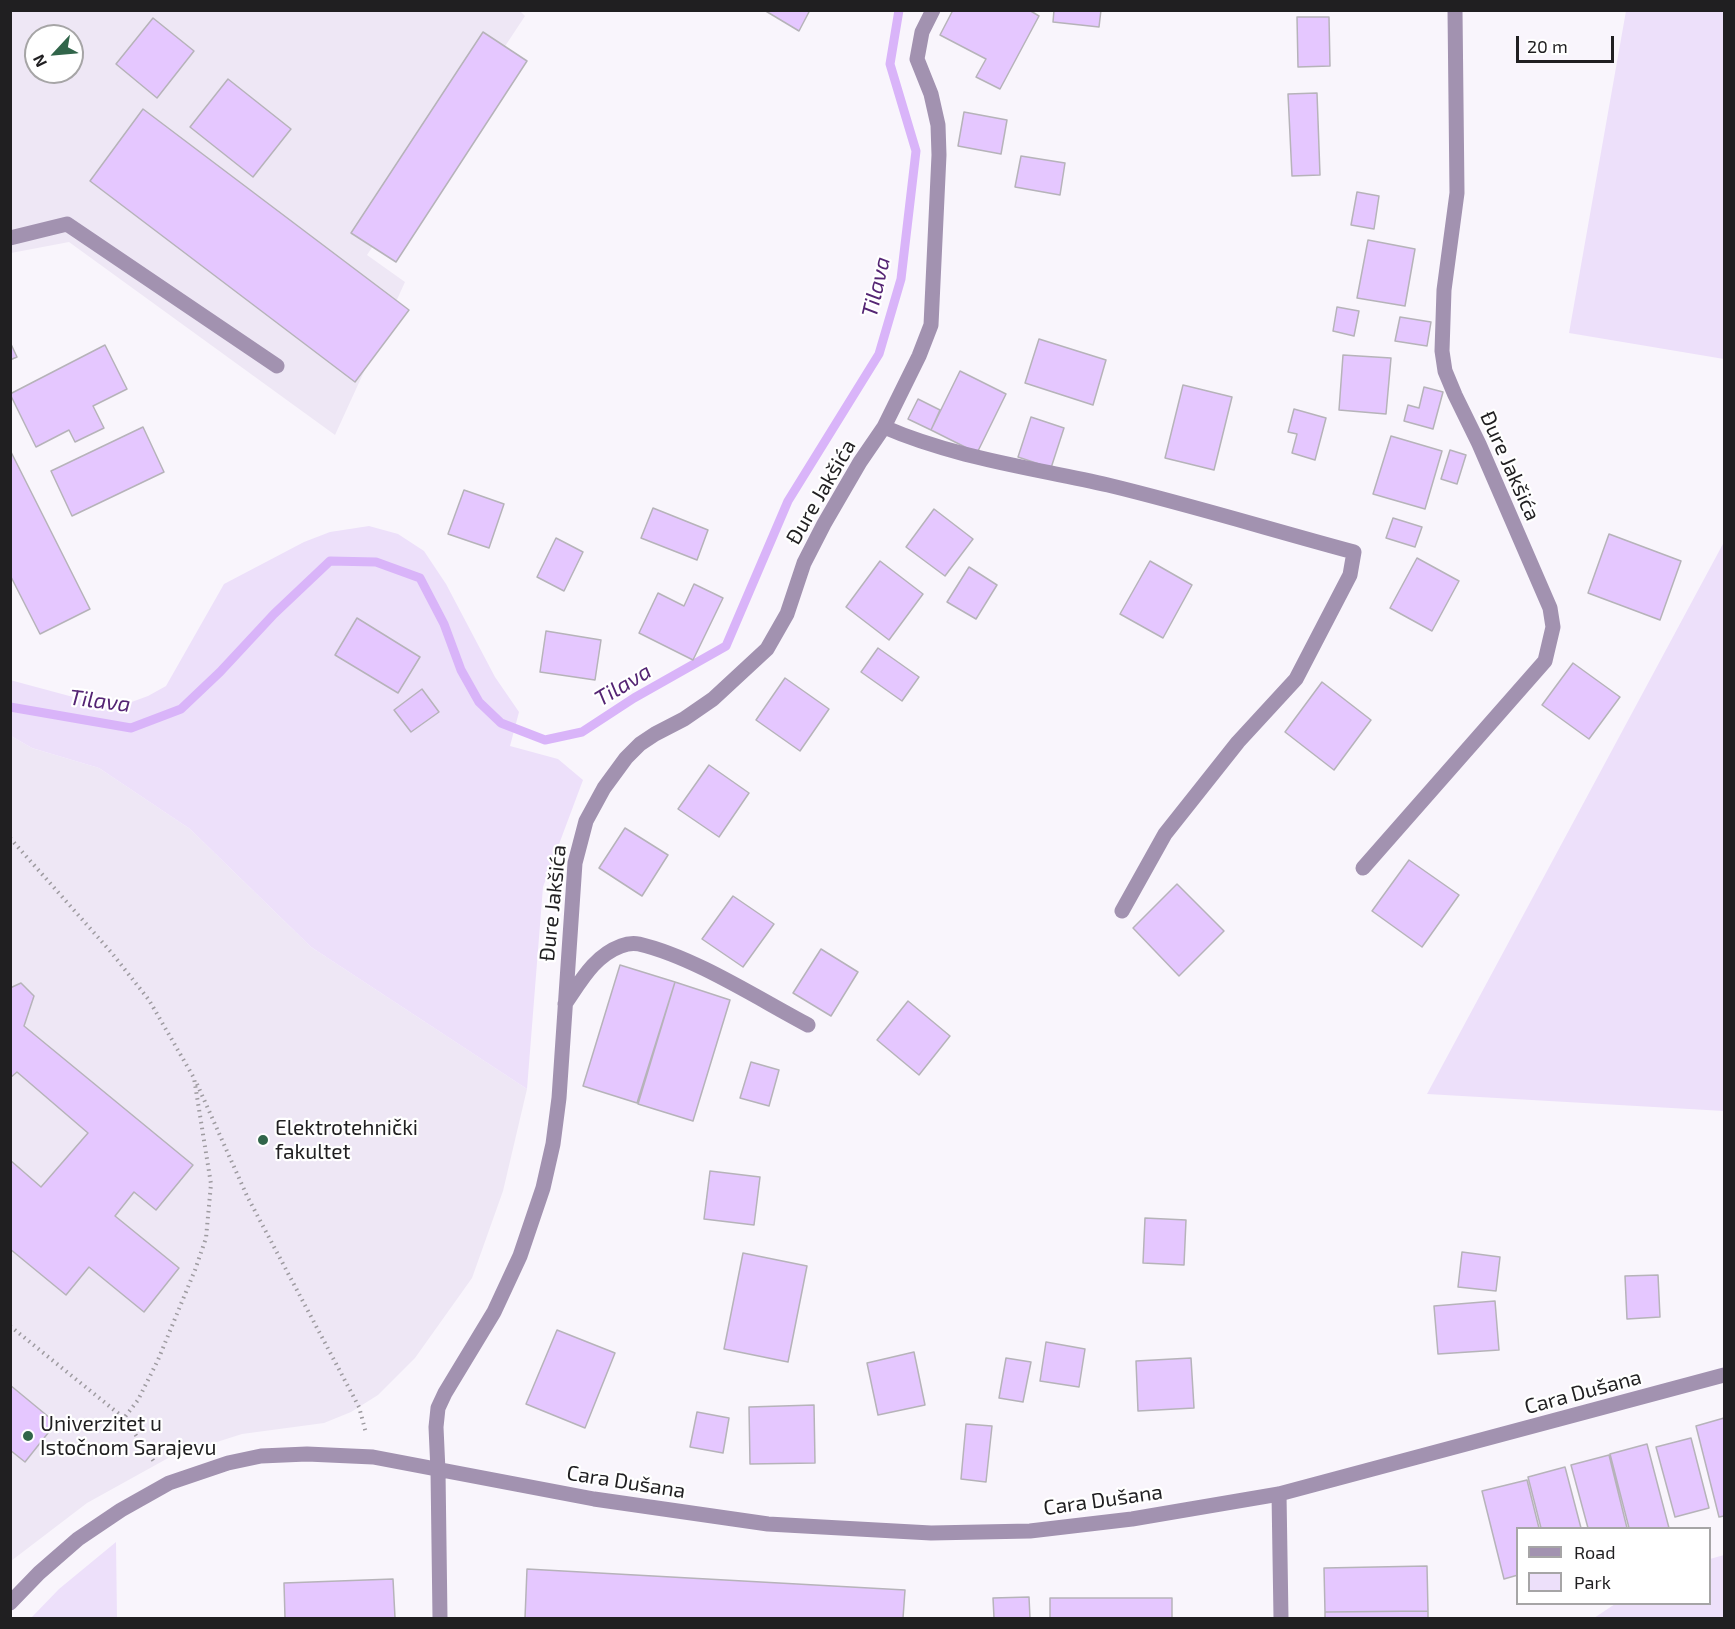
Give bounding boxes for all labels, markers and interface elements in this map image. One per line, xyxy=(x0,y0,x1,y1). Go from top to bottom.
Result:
north arrow xyxy=(24,24,84,84)
scale bar xyxy=(1519,24,1616,62)
text: 20 m xyxy=(1527,35,1568,57)
text: N xyxy=(28,52,50,71)
water label: Tilava xyxy=(856,254,896,320)
street label: Đure Jakšića xyxy=(1475,407,1545,525)
street label: Đure Jakšića xyxy=(781,435,861,549)
water label: Tilava xyxy=(590,658,656,712)
water label: Tilava xyxy=(68,684,132,718)
street label: Đure Jakšića xyxy=(534,843,572,963)
place label: Elektrotehnički fakultet xyxy=(275,1115,418,1165)
marker: Elektrotehnički fakultet xyxy=(256,1133,270,1147)
street label: Cara Dušana xyxy=(1522,1364,1644,1420)
place label: Univerzitet u Istočnom Sarajevu xyxy=(40,1411,216,1461)
marker: Univerzitet u Istočnom Sarajevu xyxy=(21,1429,35,1443)
street label: Cara Dušana xyxy=(565,1460,687,1504)
street label: Cara Dušana xyxy=(1042,1479,1164,1521)
legend xyxy=(1516,1527,1711,1605)
text: Road xyxy=(1574,1541,1615,1563)
text: Park xyxy=(1574,1571,1611,1593)

